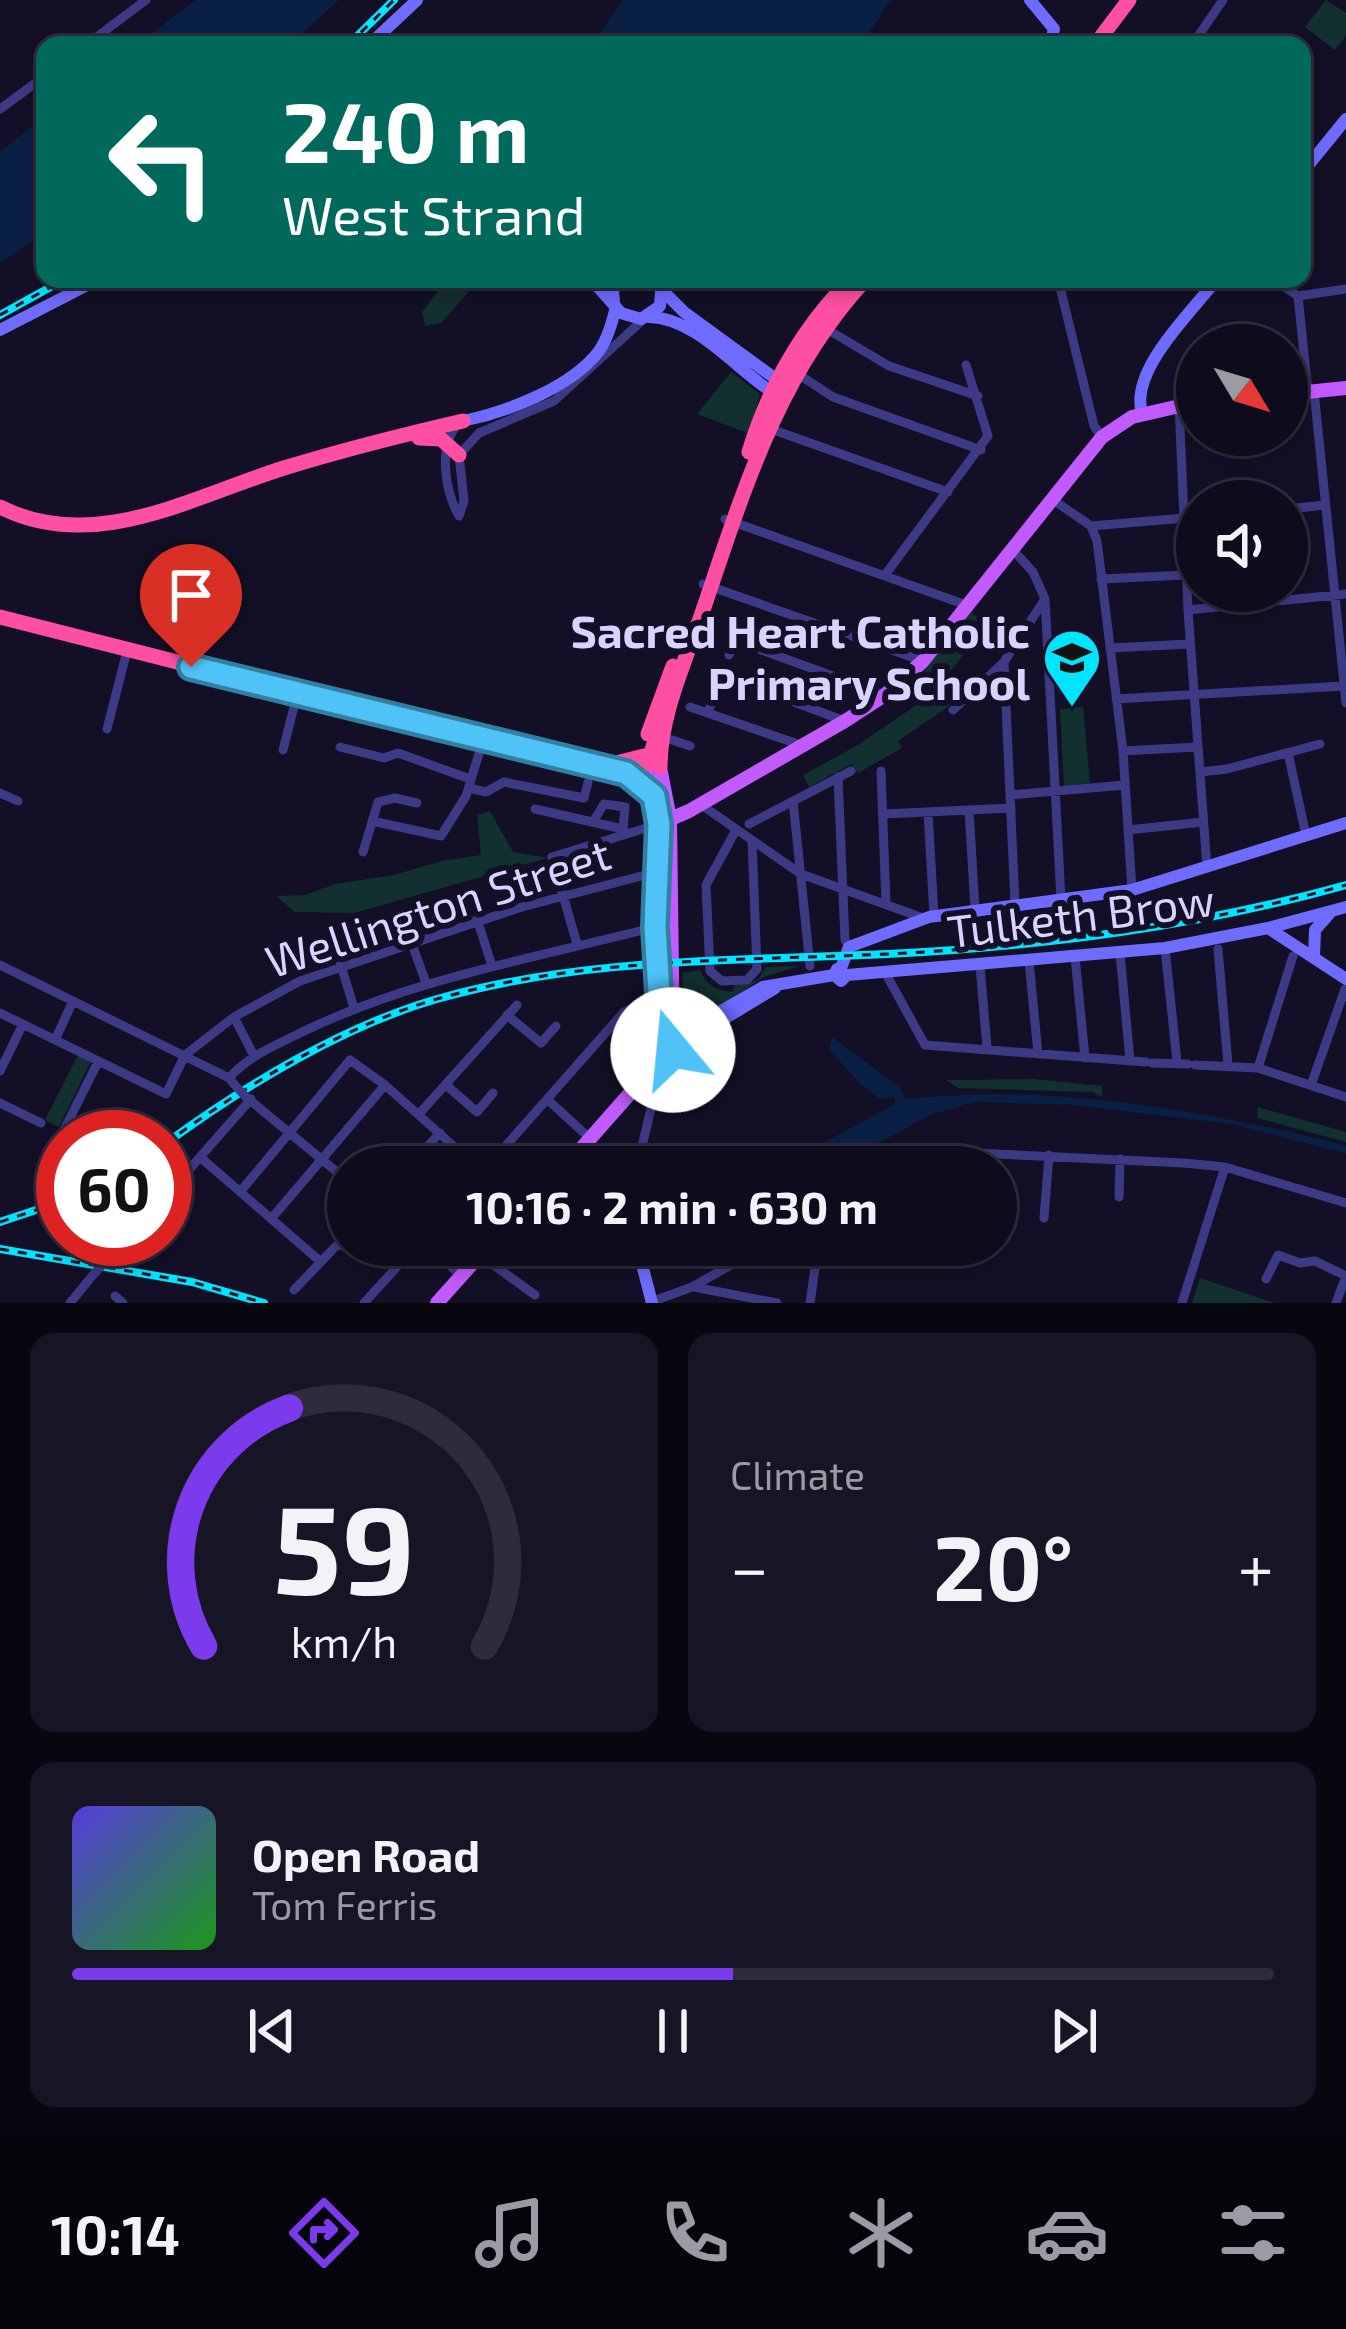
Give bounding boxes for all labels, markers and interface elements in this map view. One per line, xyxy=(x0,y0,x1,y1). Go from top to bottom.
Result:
text: 240 m xyxy=(282,79,529,180)
icon: left xyxy=(84,84,240,240)
text: West Strand xyxy=(282,181,585,246)
north arrow xyxy=(1176,324,1308,456)
map controls xyxy=(1176,324,1308,612)
button: sound xyxy=(1176,480,1308,612)
pin xyxy=(140,544,242,667)
icon: arrive xyxy=(158,562,224,628)
place label: Sacred Heart Catholic Primary School xyxy=(571,603,1030,710)
school or university icon: Sacred Heart Catholic Primary School xyxy=(1041,627,1103,709)
street label: Wellington Street xyxy=(258,825,616,987)
street label: Tulketh Brow xyxy=(944,871,1217,957)
position arrow xyxy=(610,987,736,1113)
speed limit sign: 60 xyxy=(36,1110,192,1266)
text: 10:16 · 2 min · 630 m xyxy=(466,1179,878,1233)
text: Climate xyxy=(730,1451,865,1498)
text: 59 xyxy=(273,1470,415,1620)
text: 20° xyxy=(933,1511,1073,1619)
text: − xyxy=(730,1526,769,1605)
text: + xyxy=(1238,1526,1274,1605)
text: km/h xyxy=(291,1614,397,1666)
text: Open Road xyxy=(252,1827,480,1881)
text: Tom Ferris xyxy=(252,1881,437,1928)
icon: previous xyxy=(239,1998,305,2064)
icon: pause xyxy=(640,1998,706,2064)
icon: next xyxy=(1041,1998,1107,2064)
icon: directions xyxy=(282,2191,366,2275)
icon: music xyxy=(468,2191,552,2275)
icon: phone xyxy=(653,2191,737,2275)
icon: climate xyxy=(839,2191,923,2275)
icon: car xyxy=(1025,2191,1109,2275)
icon: filters xyxy=(1211,2191,1295,2275)
text: 10:14 xyxy=(51,2201,180,2266)

